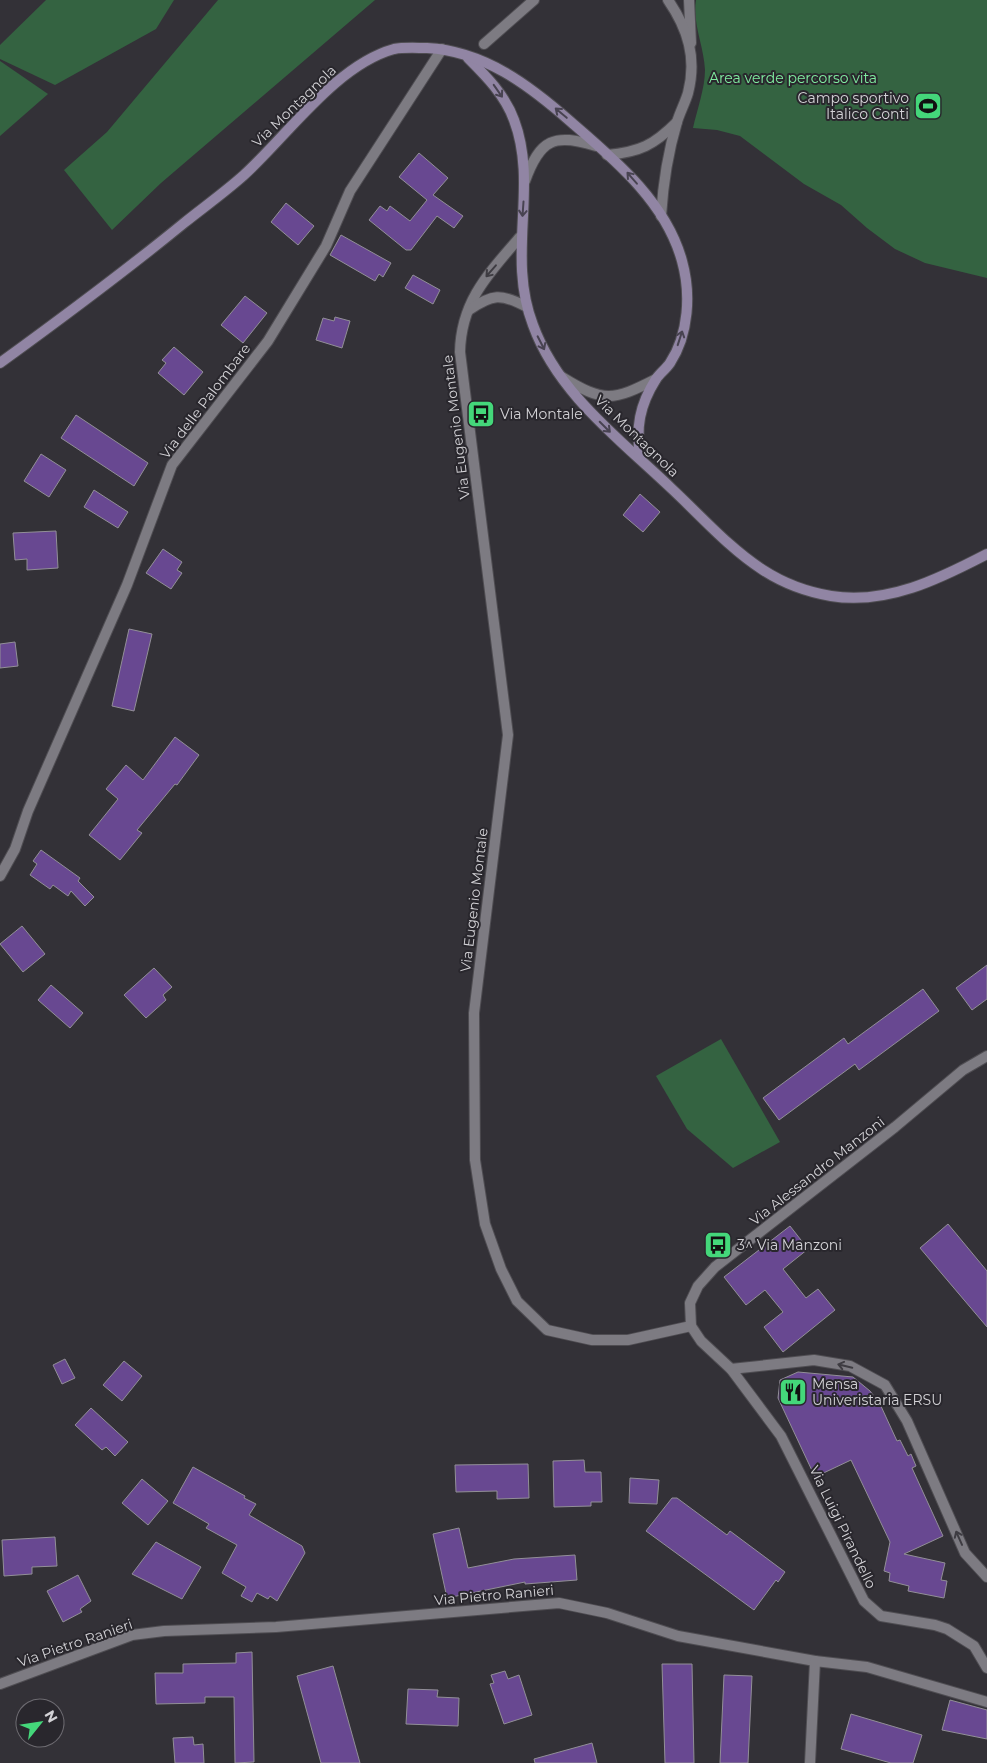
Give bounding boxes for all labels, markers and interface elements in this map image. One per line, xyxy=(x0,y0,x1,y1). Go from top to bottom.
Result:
street label: Via Montagnola xyxy=(248,61,340,151)
park label: Area verde percorso vita xyxy=(709,69,877,87)
one-way arrow xyxy=(493,84,503,98)
place label: Campo sportivo Italico Conti xyxy=(798,89,909,123)
sports icon: Campo sportivo Italico Conti xyxy=(913,91,943,121)
one-way arrow xyxy=(554,108,567,119)
one-way arrow xyxy=(627,172,638,185)
one-way arrow xyxy=(518,201,527,217)
one-way arrow xyxy=(485,265,496,278)
one-way arrow xyxy=(676,330,686,346)
one-way arrow xyxy=(536,336,546,351)
street label: Via delle Palombare xyxy=(156,340,254,462)
street label: Via Eugenio Montale xyxy=(438,354,474,500)
street label: Via Montagnola xyxy=(591,391,683,481)
bus stop icon: Via Montale xyxy=(466,399,496,429)
place label: Via Montale xyxy=(500,405,583,423)
one-way arrow xyxy=(599,421,611,433)
street label: Via Eugenio Montale xyxy=(456,827,492,973)
street label: Via Alessandro Manzoni xyxy=(746,1113,888,1229)
bus stop icon: 3^ Via Manzoni xyxy=(703,1230,733,1260)
place label: 3^ Via Manzoni xyxy=(737,1236,842,1254)
one-way arrow xyxy=(838,1360,854,1370)
place label: Mensa Univeristaria ERSU xyxy=(812,1375,942,1409)
restaurant icon: Mensa Univeristaria ERSU xyxy=(778,1377,808,1407)
street label: Via Luigi Pirandello xyxy=(805,1463,881,1592)
one-way arrow xyxy=(953,1531,963,1546)
street label: Via Pietro Ranieri xyxy=(433,1581,555,1609)
street label: Via Pietro Ranieri xyxy=(15,1615,135,1671)
north arrow xyxy=(15,1698,65,1748)
text: N xyxy=(41,1707,62,1726)

